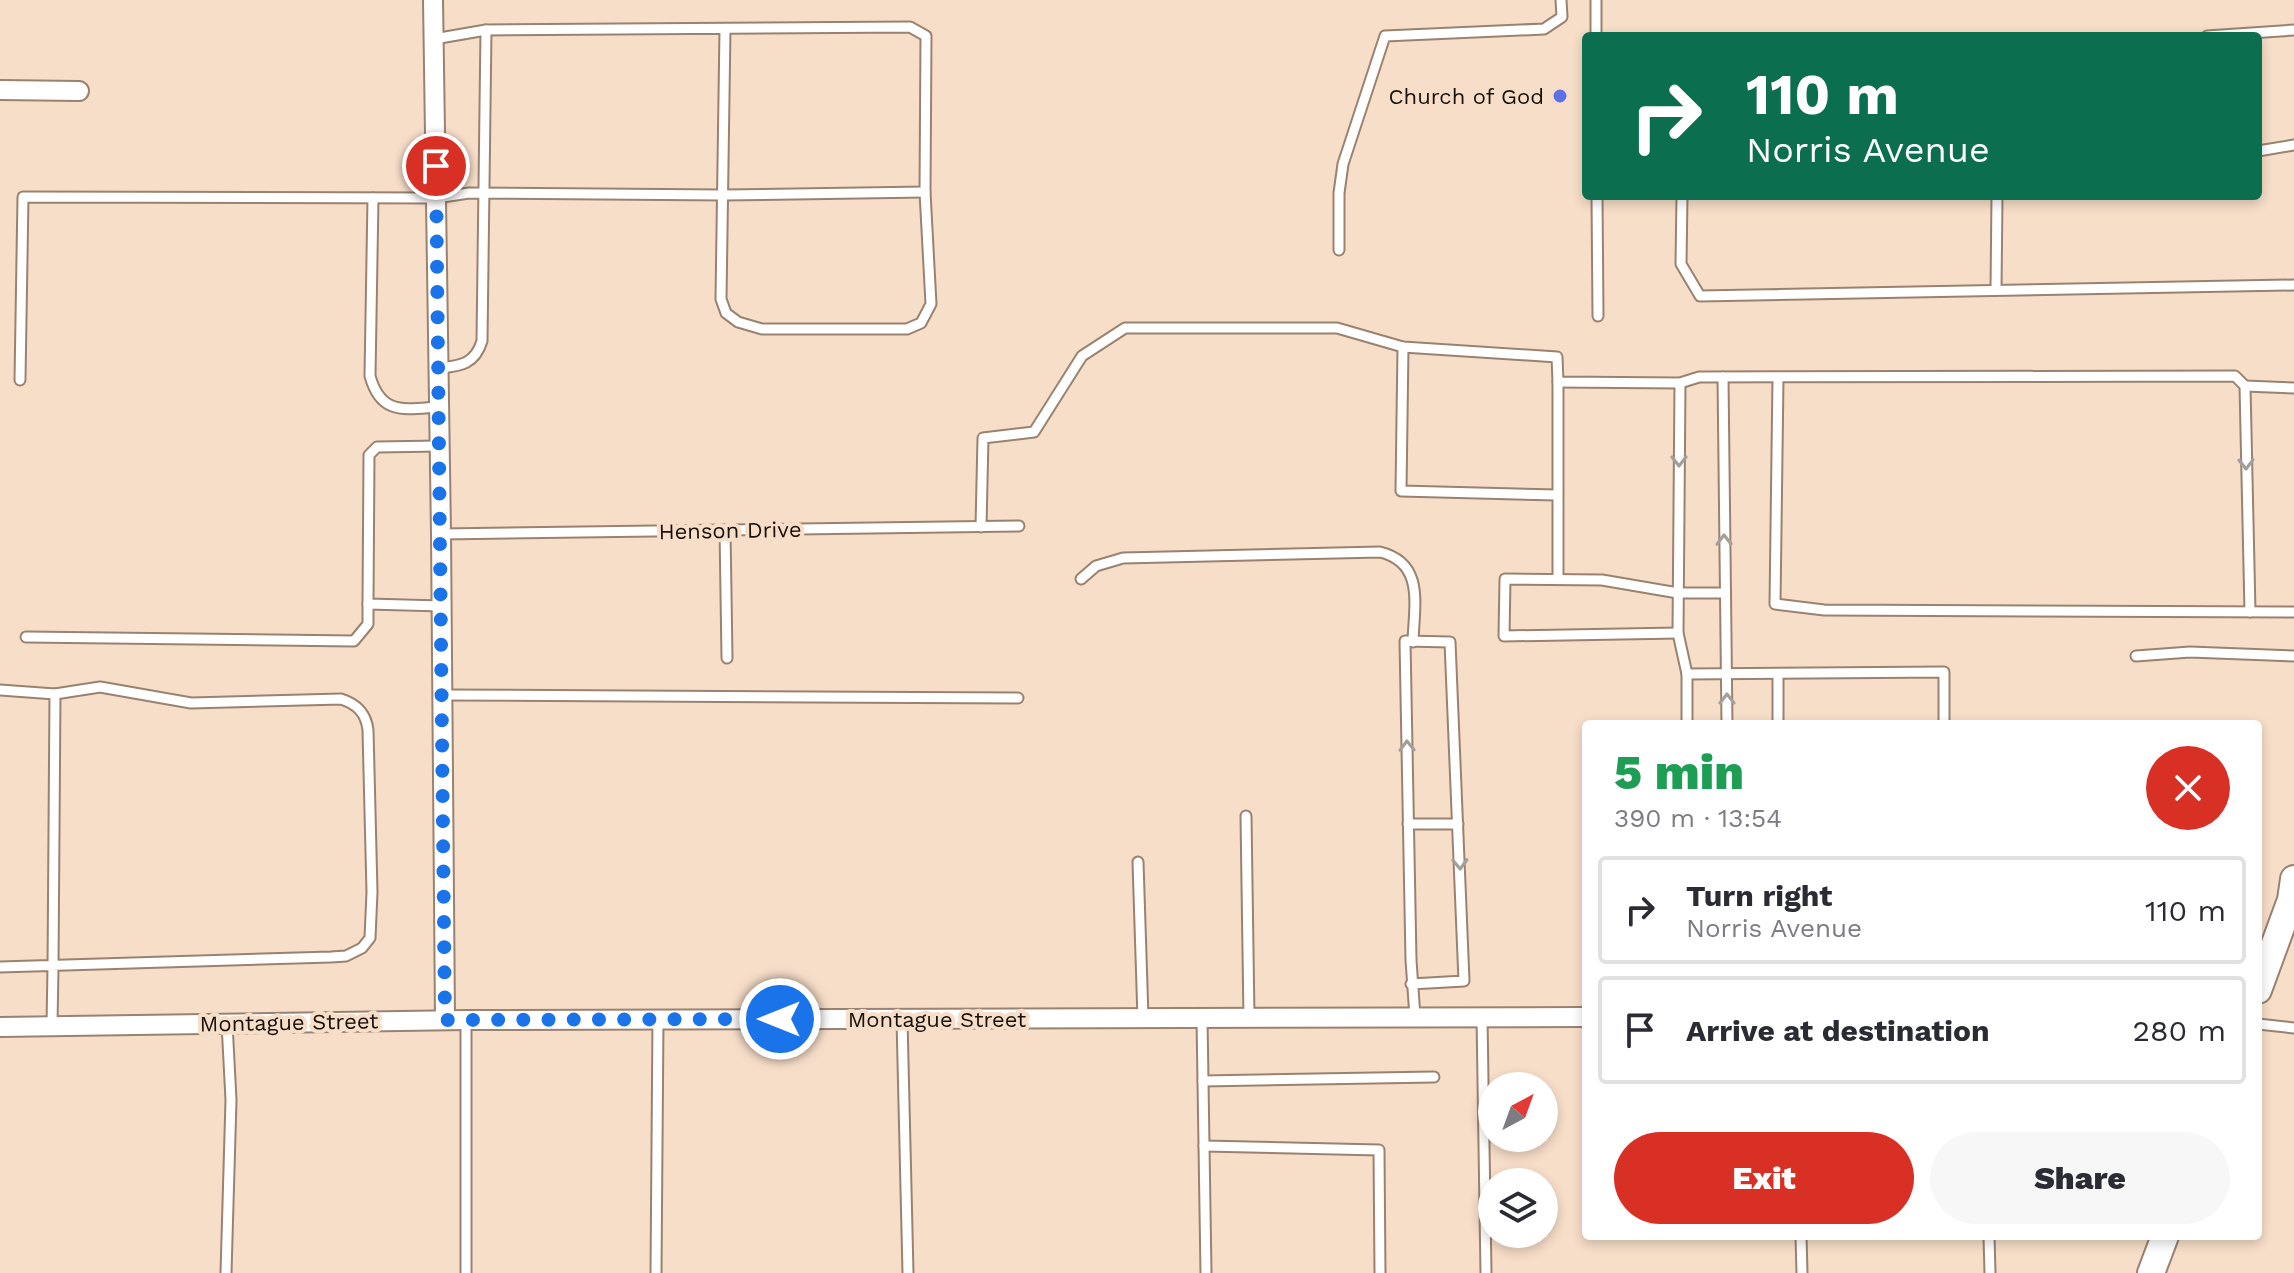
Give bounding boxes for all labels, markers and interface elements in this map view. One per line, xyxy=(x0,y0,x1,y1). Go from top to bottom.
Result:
text: 110 m xyxy=(1746,62,1899,128)
icon: right xyxy=(1614,64,1718,168)
place label: Church of God xyxy=(1388,84,1544,109)
marker: Church of God xyxy=(1551,87,1569,105)
text: Norris Avenue xyxy=(1746,129,1990,171)
pin xyxy=(402,132,470,200)
icon: arrive xyxy=(414,144,458,188)
one-way arrow xyxy=(1670,455,1688,468)
one-way arrow xyxy=(2238,458,2255,471)
street label: Henson Drive xyxy=(658,517,802,544)
one-way arrow xyxy=(1716,533,1733,546)
one-way arrow xyxy=(1718,692,1736,705)
one-way arrow xyxy=(1398,739,1415,752)
text: 5 min xyxy=(1614,744,1744,801)
button: close xyxy=(2146,746,2230,830)
text: 390 m · 13:54 xyxy=(1614,803,1782,833)
one-way arrow xyxy=(1451,858,1468,871)
text: Turn right xyxy=(1686,878,1832,913)
icon: right xyxy=(1618,888,1662,932)
text: 110 m xyxy=(2145,893,2226,928)
text: Norris Avenue xyxy=(1686,913,1862,943)
position arrow xyxy=(738,977,822,1061)
street label: Montague Street xyxy=(848,1007,1026,1032)
street label: Montague Street xyxy=(199,1008,379,1037)
icon: arrive xyxy=(1618,1008,1662,1052)
text: Arrive at destination xyxy=(1686,1013,1990,1048)
text: 280 m xyxy=(2133,1013,2226,1048)
north arrow xyxy=(1478,1072,1558,1152)
map controls xyxy=(1478,1072,1558,1248)
button: Exit xyxy=(1614,1132,1914,1224)
button: Share xyxy=(1930,1132,2230,1224)
button: layers xyxy=(1478,1168,1558,1248)

